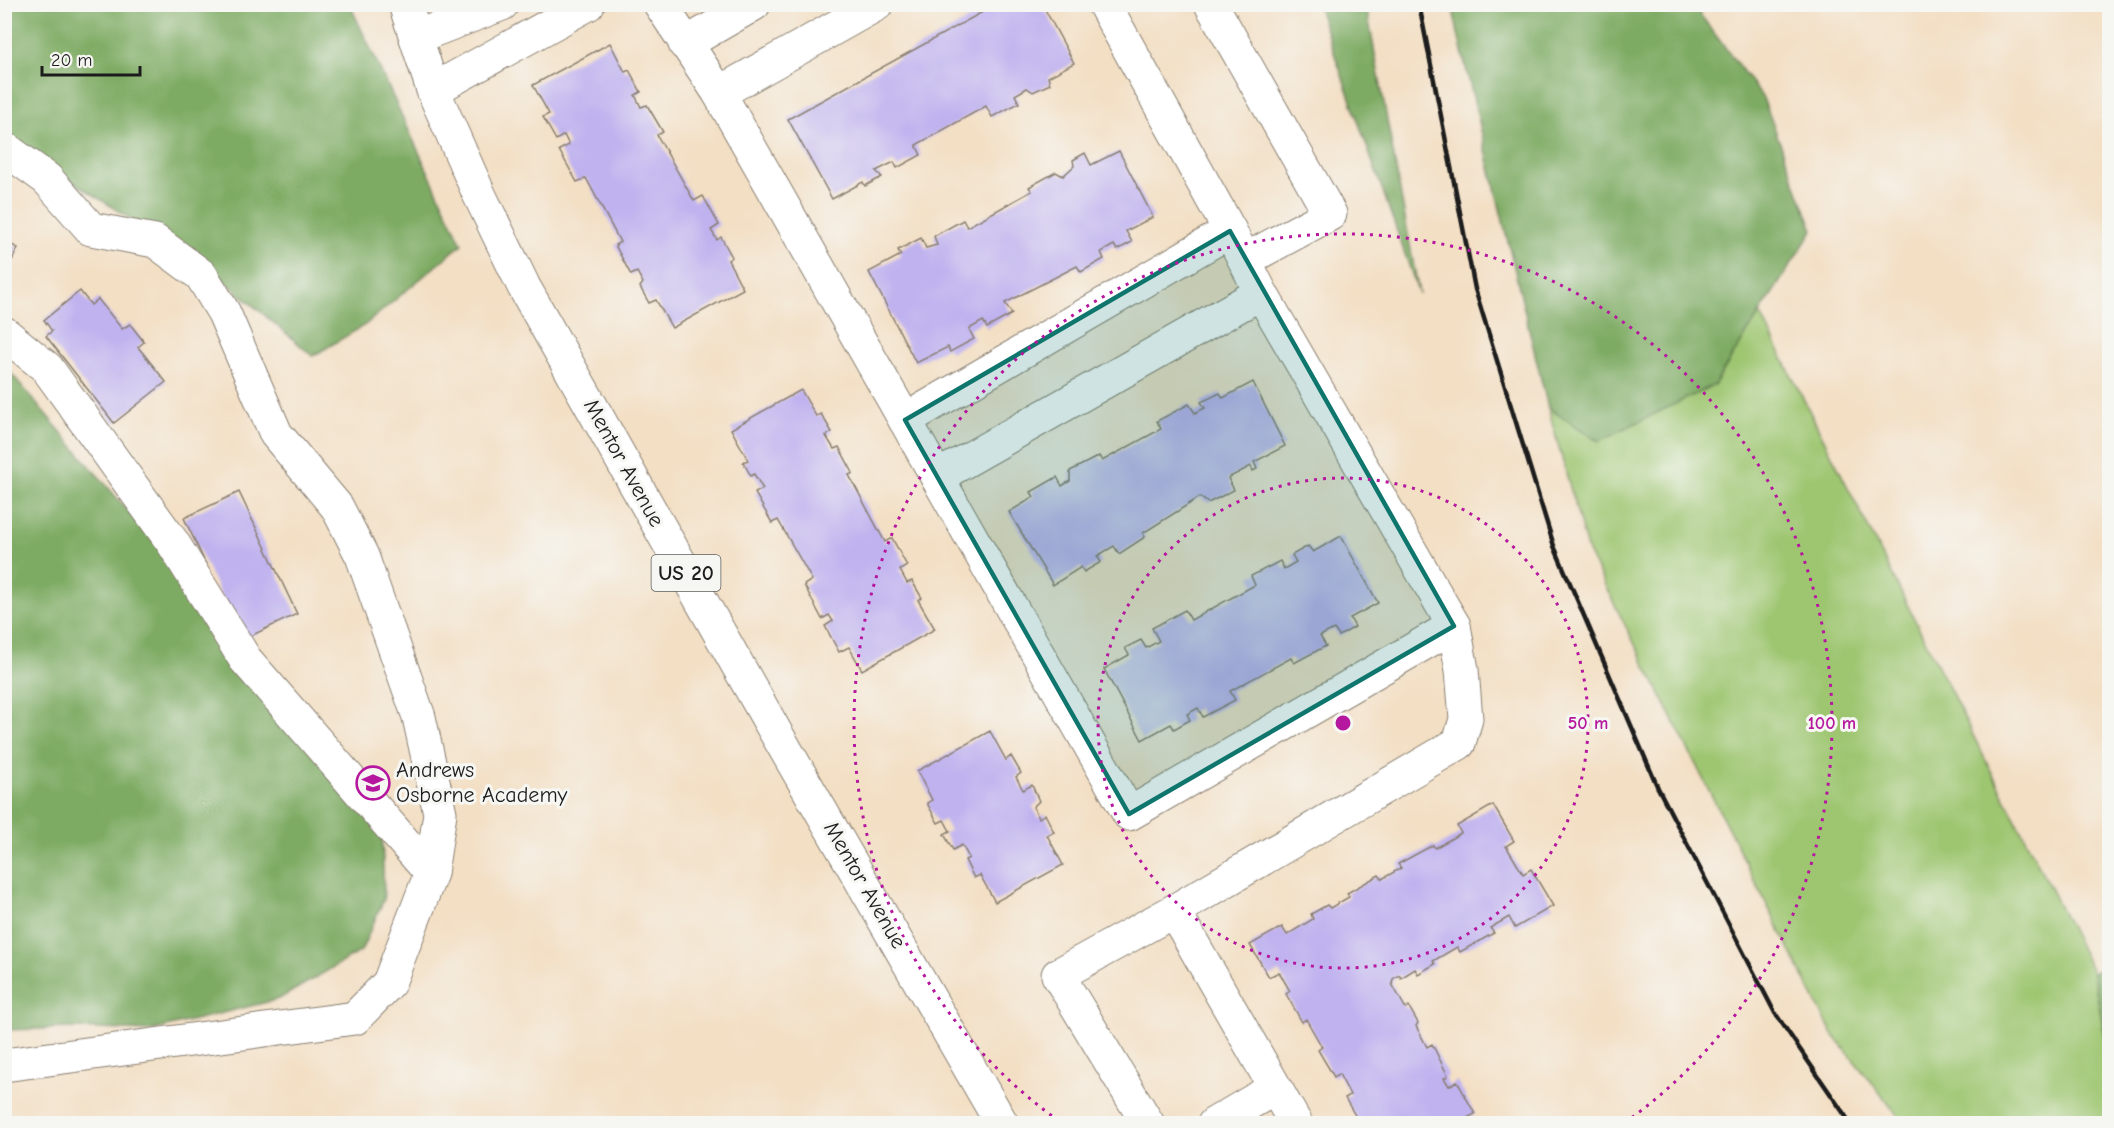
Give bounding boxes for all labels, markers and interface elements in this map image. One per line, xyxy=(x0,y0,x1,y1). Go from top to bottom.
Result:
scale bar xyxy=(42,39,140,77)
text: 20 m xyxy=(51,50,92,71)
street label: Mentor Avenue xyxy=(578,395,670,531)
road number: US 20 xyxy=(652,555,720,591)
centre of rings xyxy=(1333,713,1353,733)
text: 50 m xyxy=(1568,713,1608,734)
text: 100 m xyxy=(1808,713,1856,734)
place label: Andrews Osborne Academy xyxy=(396,757,568,808)
school or university icon: Andrews Osborne Academy xyxy=(355,765,391,801)
street label: Mentor Avenue xyxy=(818,817,912,953)

